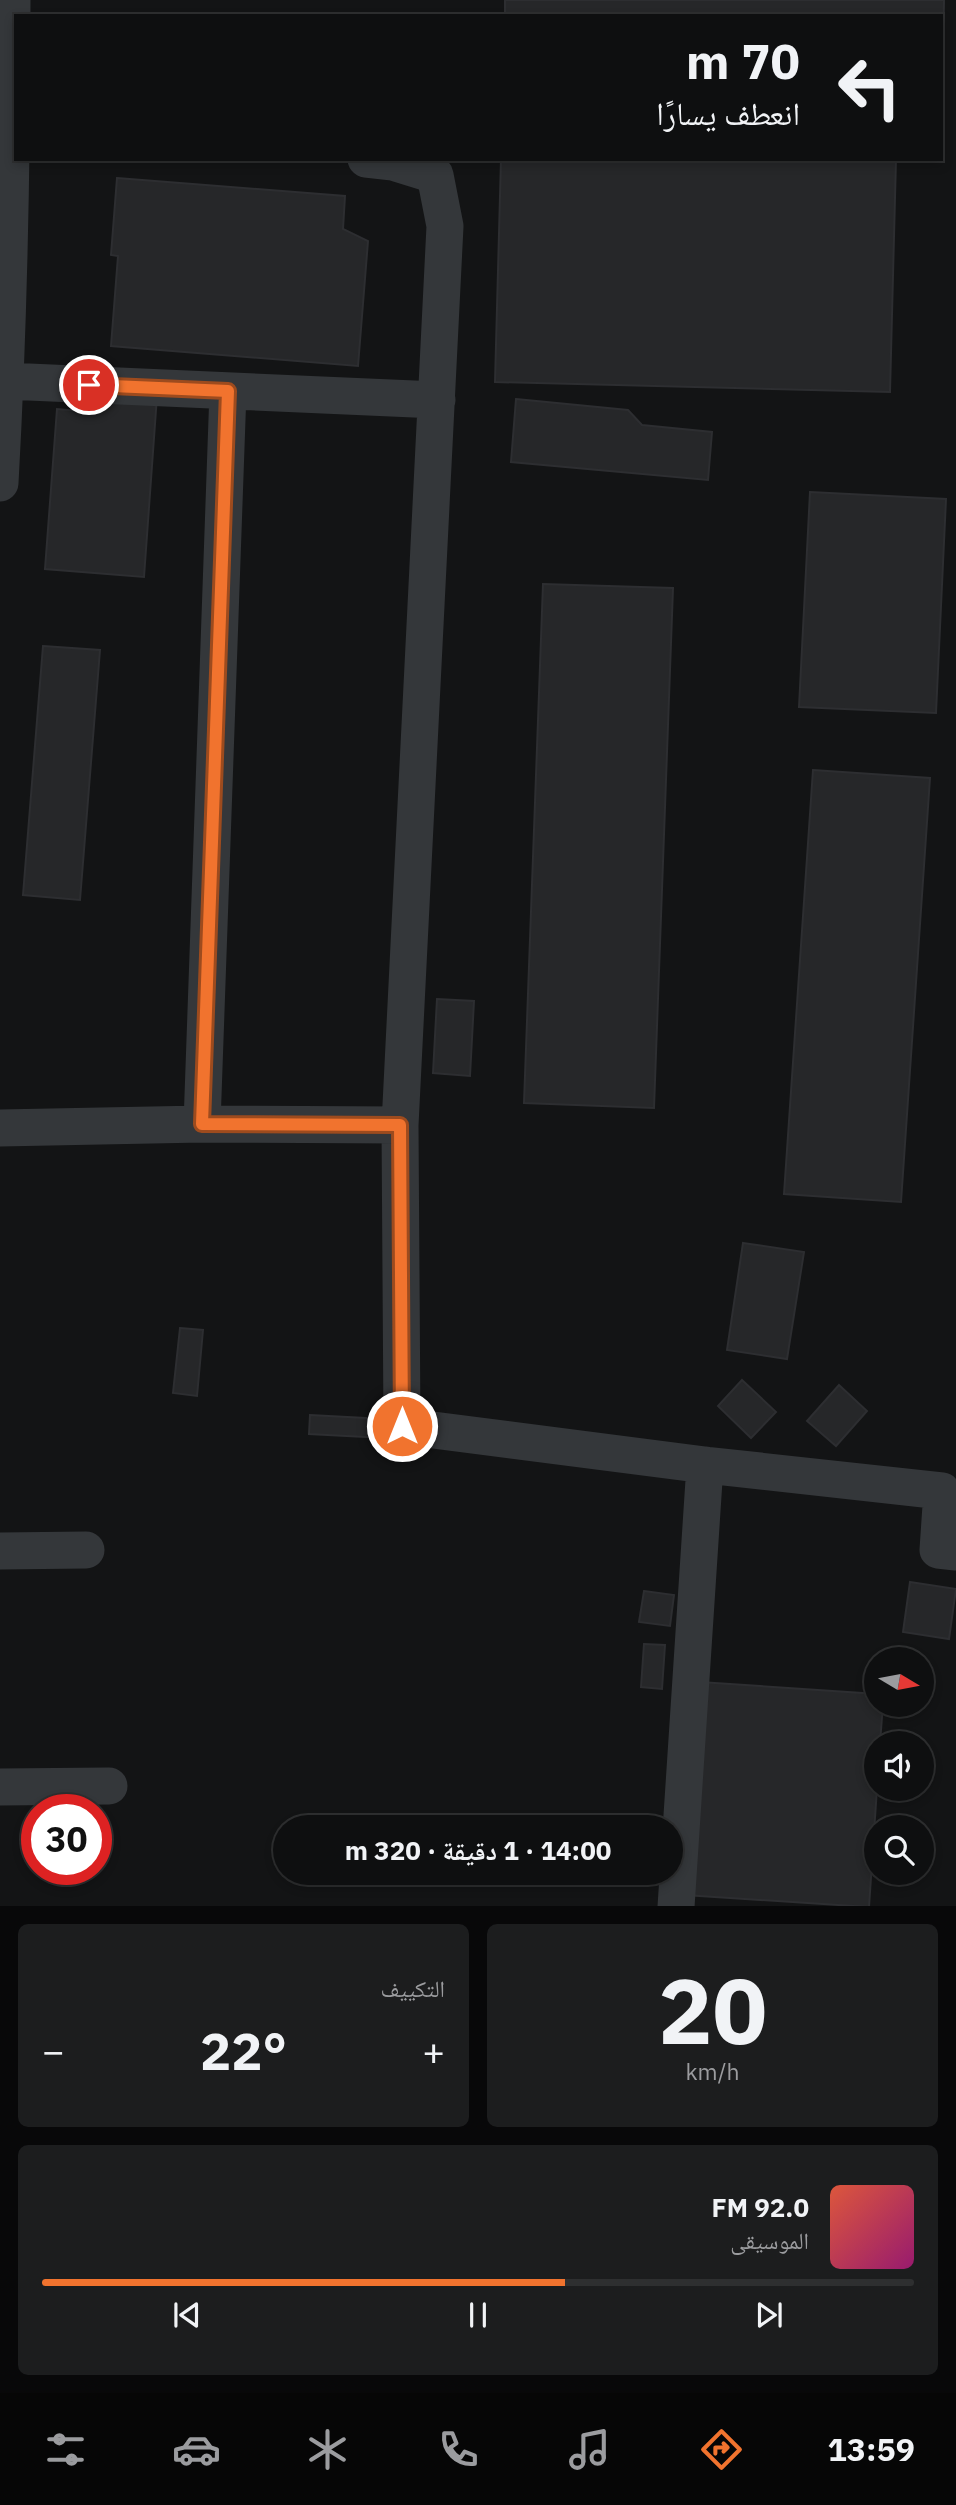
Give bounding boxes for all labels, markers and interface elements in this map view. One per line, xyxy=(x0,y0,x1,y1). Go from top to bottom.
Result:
text: 70 m xyxy=(686,29,800,92)
icon: left xyxy=(824,42,915,133)
text: انعطف يسارًا xyxy=(656,92,800,134)
pin xyxy=(59,355,119,415)
icon: arrive xyxy=(70,366,108,404)
position arrow xyxy=(365,1389,439,1463)
north arrow xyxy=(864,1647,934,1717)
map controls xyxy=(864,1647,934,1885)
button: sound xyxy=(864,1731,934,1801)
speed limit sign: 30 xyxy=(21,1794,112,1885)
button: search xyxy=(864,1815,934,1885)
text: 14:00 · 1 دقيقة · 320 m xyxy=(345,1833,611,1867)
text: 20 xyxy=(658,1951,767,2069)
text: التكييف xyxy=(380,1973,445,2003)
text: 22° xyxy=(200,2017,287,2084)
text: − xyxy=(42,2026,65,2075)
text: + xyxy=(422,2026,445,2075)
text: km/h xyxy=(685,2056,740,2086)
text: 92.0 FM xyxy=(711,2190,809,2224)
text: الموسيقى xyxy=(730,2225,809,2255)
icon: previous xyxy=(168,2296,206,2334)
icon: pause xyxy=(459,2296,497,2334)
icon: next xyxy=(750,2296,788,2334)
icon: filters xyxy=(41,2425,90,2474)
icon: car xyxy=(172,2425,221,2474)
icon: climate xyxy=(303,2425,352,2474)
icon: phone xyxy=(434,2425,483,2474)
icon: music xyxy=(565,2425,614,2474)
icon: directions xyxy=(697,2425,746,2474)
text: 13:59 xyxy=(828,2428,915,2470)

